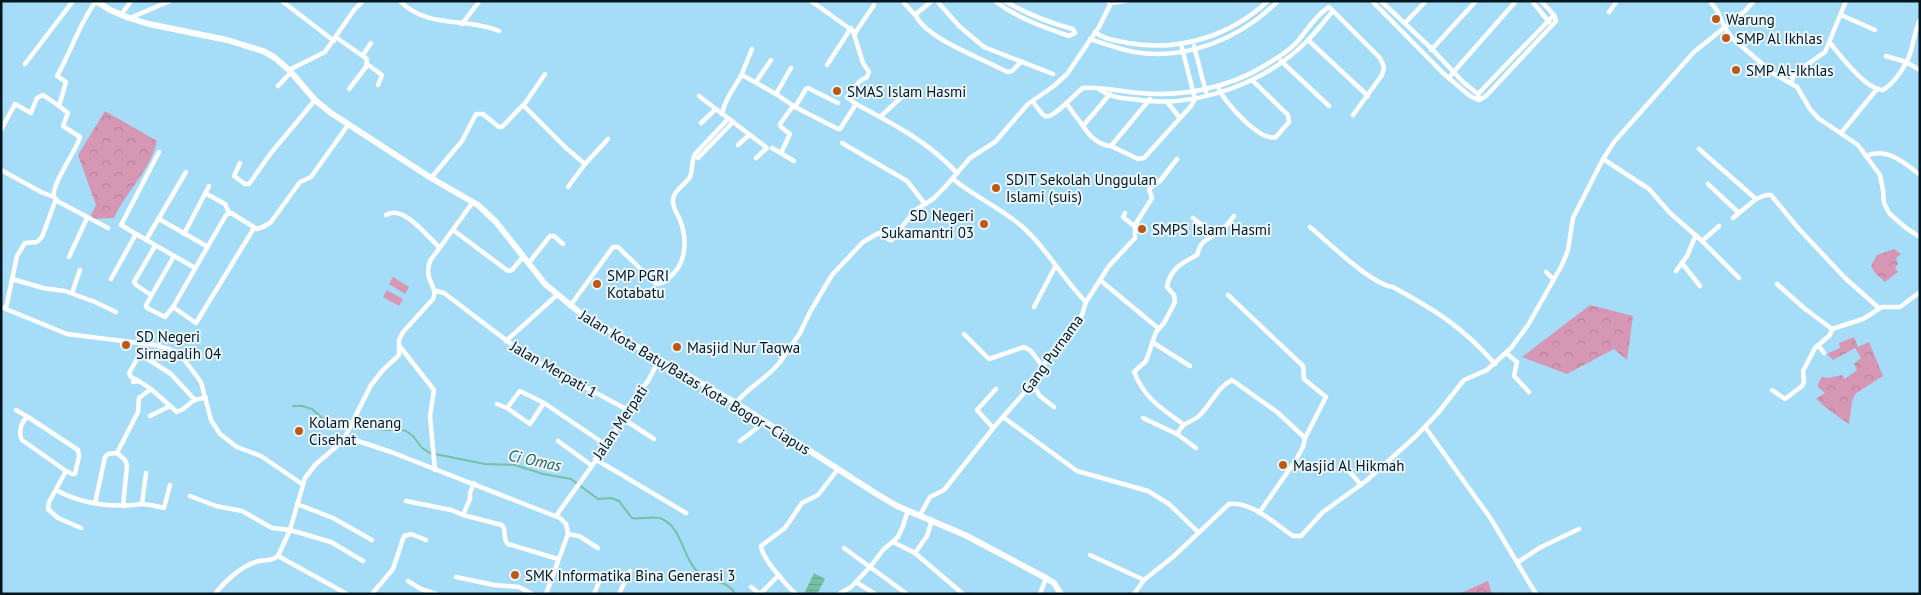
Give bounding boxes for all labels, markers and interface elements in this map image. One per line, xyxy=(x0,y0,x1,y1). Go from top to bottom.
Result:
place label: Warung xyxy=(1726,10,1775,29)
marker: Warung xyxy=(1710,13,1722,25)
place label: SMP Al Ikhlas xyxy=(1736,29,1822,48)
marker: SMP Al Ikhlas xyxy=(1720,32,1732,44)
place label: SMP Al-Ikhlas xyxy=(1746,61,1834,80)
marker: SMP Al-Ikhlas xyxy=(1730,64,1742,76)
place label: SMAS Islam Hasmi xyxy=(847,82,966,101)
marker: SMAS Islam Hasmi xyxy=(831,85,843,97)
place label: SDIT Sekolah Unggulan Islami (suis) xyxy=(1006,170,1157,206)
marker: SDIT Sekolah Unggulan Islami (suis) xyxy=(990,182,1002,194)
place label: SD Negeri Sukamantri 03 xyxy=(881,206,974,242)
marker: SD Negeri Sukamantri 03 xyxy=(978,218,990,230)
place label: SMPS Islam Hasmi xyxy=(1152,220,1271,239)
marker: SMPS Islam Hasmi xyxy=(1136,223,1148,235)
place label: SMP PGRI Kotabatu xyxy=(607,266,669,302)
marker: SMP PGRI Kotabatu xyxy=(591,278,603,290)
street label: Jalan Kota Batu/Batas Kota Bogor–Ciapus xyxy=(575,305,814,459)
street label: Gang Purnama xyxy=(1017,311,1087,397)
place label: SD Negeri Sirnagalih 04 xyxy=(136,327,221,363)
street label: Jalan Merpati 1 xyxy=(506,336,601,402)
place label: Masjid Nur Taqwa xyxy=(687,338,800,357)
marker: SD Negeri Sirnagalih 04 xyxy=(120,339,132,351)
marker: Masjid Nur Taqwa xyxy=(671,341,683,353)
street label: Jalan Merpati xyxy=(588,381,652,463)
place label: Kolam Renang Cisehat xyxy=(309,413,401,449)
marker: Kolam Renang Cisehat xyxy=(293,425,305,437)
water label: Ci Omas xyxy=(507,445,564,475)
place label: Masjid Al Hikmah xyxy=(1293,456,1405,475)
marker: Masjid Al Hikmah xyxy=(1277,459,1289,471)
place label: SMK Informatika Bina Generasi 3 xyxy=(525,566,735,585)
marker: SMK Informatika Bina Generasi 3 xyxy=(509,569,521,581)

